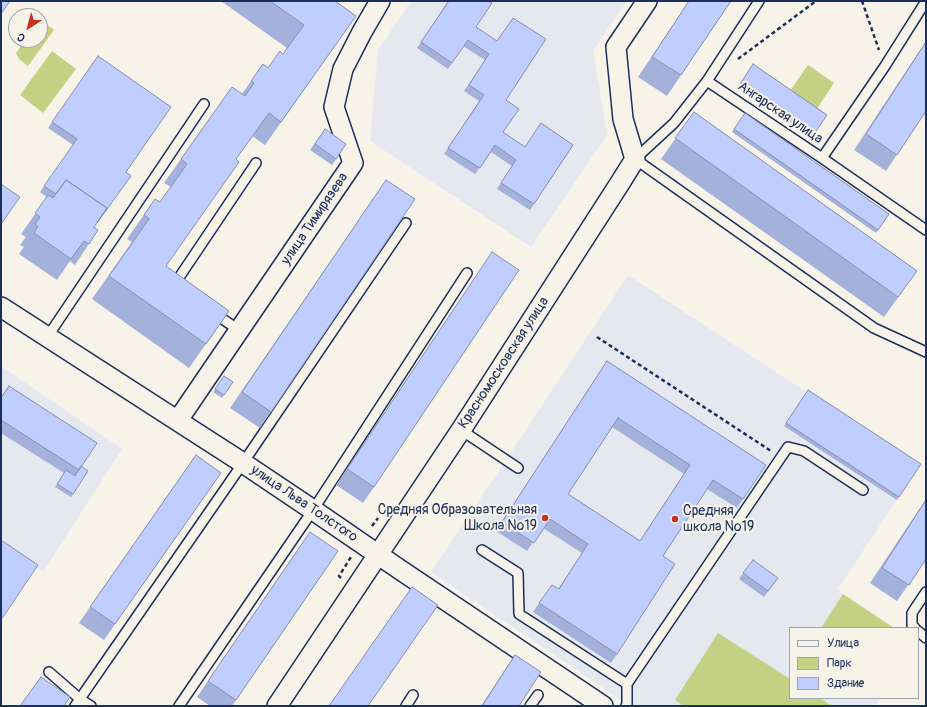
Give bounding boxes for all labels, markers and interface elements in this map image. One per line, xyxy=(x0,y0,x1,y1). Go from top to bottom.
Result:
north arrow xyxy=(8,8,48,48)
text: С xyxy=(15,30,28,45)
street label: Ангарская улица xyxy=(734,78,826,148)
street label: улица Тимирязева xyxy=(278,170,352,268)
street label: Красномосковская улица xyxy=(455,294,553,432)
street label: улица Льва Толстого xyxy=(247,462,361,546)
place label: Средняя Образовательная Школа №19 xyxy=(378,502,537,534)
place label: Средняя школа №19 xyxy=(683,503,754,536)
marker: Средняя Образовательная Школа №19 xyxy=(540,513,550,523)
marker: Средняя школа №19 xyxy=(670,514,680,524)
legend xyxy=(789,627,919,699)
text: Улица xyxy=(827,636,859,651)
text: Парк xyxy=(827,656,852,671)
text: Здание xyxy=(827,676,864,691)

